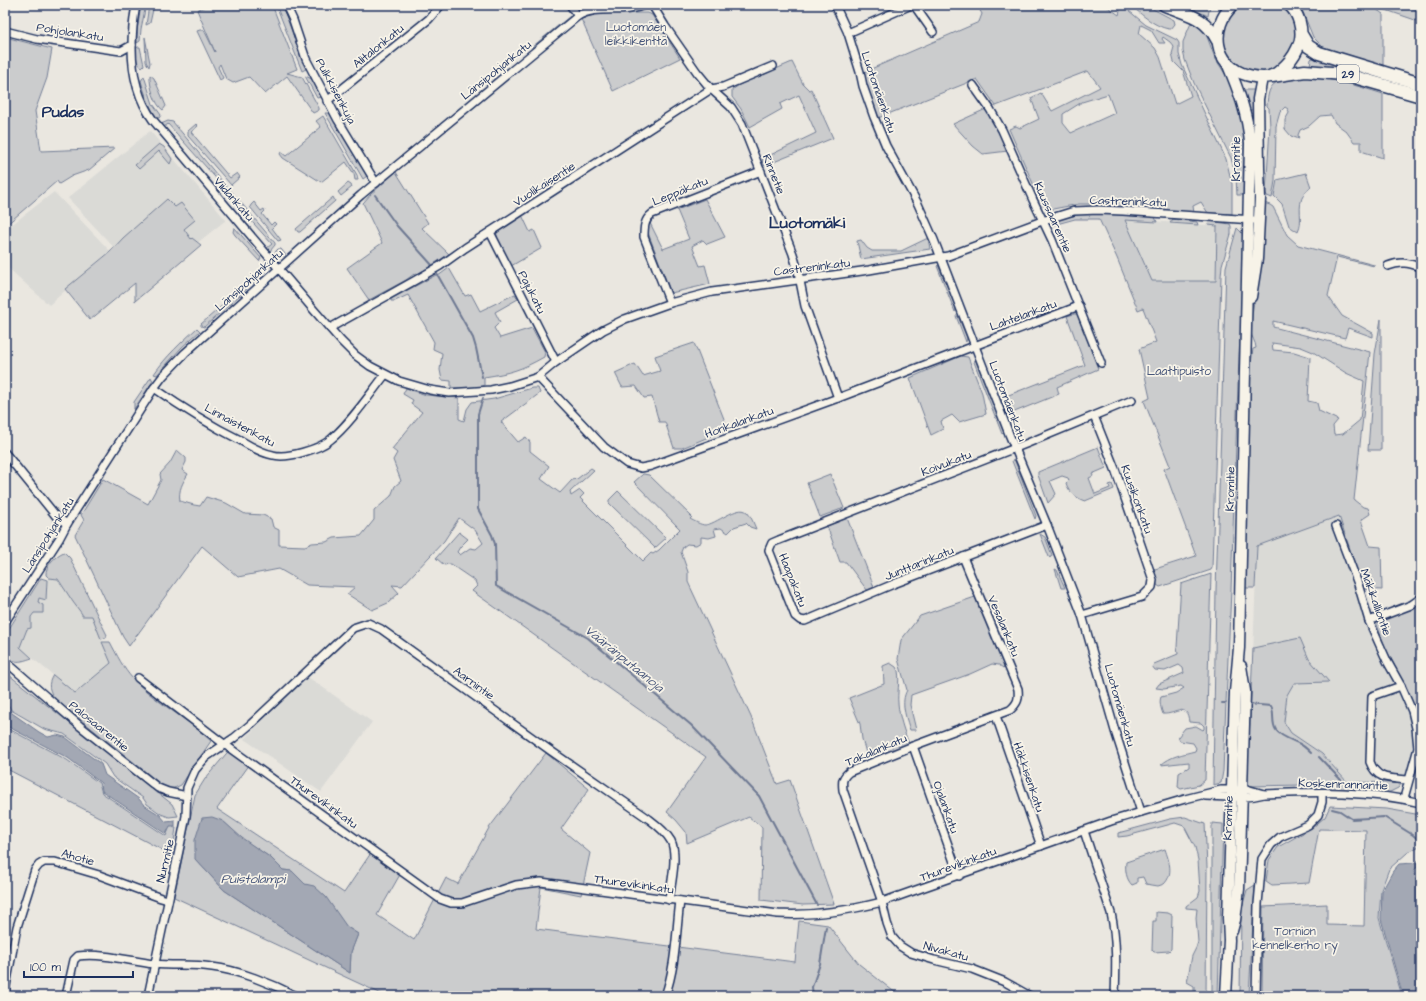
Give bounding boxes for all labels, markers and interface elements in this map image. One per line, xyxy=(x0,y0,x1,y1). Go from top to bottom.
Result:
street label: Pohjolankatu xyxy=(35,19,105,46)
park label: Luotomäen leikkikenttä xyxy=(605,19,667,50)
street label: Alitalonkatu xyxy=(349,20,408,72)
street label: Länsipohjankatu xyxy=(457,37,535,104)
street label: Luotomäenkatu xyxy=(857,49,900,135)
street label: Pulkkisenkuja xyxy=(311,55,360,127)
road number: 29 xyxy=(1337,65,1359,83)
district label: Pudas xyxy=(42,101,84,123)
street label: Kromitie xyxy=(1228,136,1245,181)
street label: Rinnetie xyxy=(758,152,789,197)
street label: Vuolikaisentie xyxy=(510,158,579,211)
street label: Viidankatu xyxy=(210,173,258,225)
street label: Leppäkatu xyxy=(650,173,711,210)
street label: Kuussaarentie xyxy=(1029,179,1076,256)
street label: Castreninkatu xyxy=(1089,192,1167,211)
district label: Luotomäki xyxy=(769,212,846,234)
street label: Länsipohjankatu xyxy=(212,245,287,316)
street label: Castreninkatu xyxy=(773,254,851,281)
street label: Pajukatu xyxy=(513,268,550,317)
street label: Lahtelankatu xyxy=(987,295,1059,335)
street label: Luotomäenkatu xyxy=(984,358,1031,444)
park label: Laattipuisto xyxy=(1147,363,1211,380)
street label: Linnaistenkatu xyxy=(201,400,278,451)
street label: Honkalankatu xyxy=(702,402,776,443)
street label: Koivukatu xyxy=(919,446,974,481)
street label: Kuusikonkatu xyxy=(1116,463,1157,536)
street label: Kromitie xyxy=(1222,466,1239,512)
street label: Länsipohjankatu xyxy=(18,494,78,576)
street label: Junttarinkatu xyxy=(882,542,956,585)
street label: Haapakatu xyxy=(774,551,811,610)
street label: Mäkikalliontie xyxy=(1356,566,1396,639)
street label: Vesalankatu xyxy=(983,593,1024,659)
water label: Vääränputaanoja xyxy=(581,621,669,697)
street label: Luotomäenkatu xyxy=(1100,662,1139,748)
street label: Aarnintie xyxy=(450,663,498,705)
street label: Palosaarentie xyxy=(65,697,133,756)
street label: Takalankatu xyxy=(843,730,910,771)
street label: Häkkisenkatu xyxy=(1009,740,1048,814)
street label: Thurevikinkatu xyxy=(286,772,361,833)
street label: Koskenrannantie xyxy=(1298,774,1389,795)
street label: Ojalankatu xyxy=(928,779,963,836)
street label: Kromitie xyxy=(1219,795,1238,841)
street label: Nurmitie xyxy=(152,837,179,885)
street label: Thurevikinkatu xyxy=(918,843,999,886)
street label: Ahotie xyxy=(59,845,97,870)
water label: Puistolampi xyxy=(221,870,287,888)
street label: Thurevikinkatu xyxy=(593,870,675,898)
park label: Tornion kennelkerho ry xyxy=(1252,923,1338,955)
street label: Nivakatu xyxy=(921,937,970,966)
scale bar xyxy=(24,953,133,979)
text: 100 m xyxy=(30,959,61,976)

